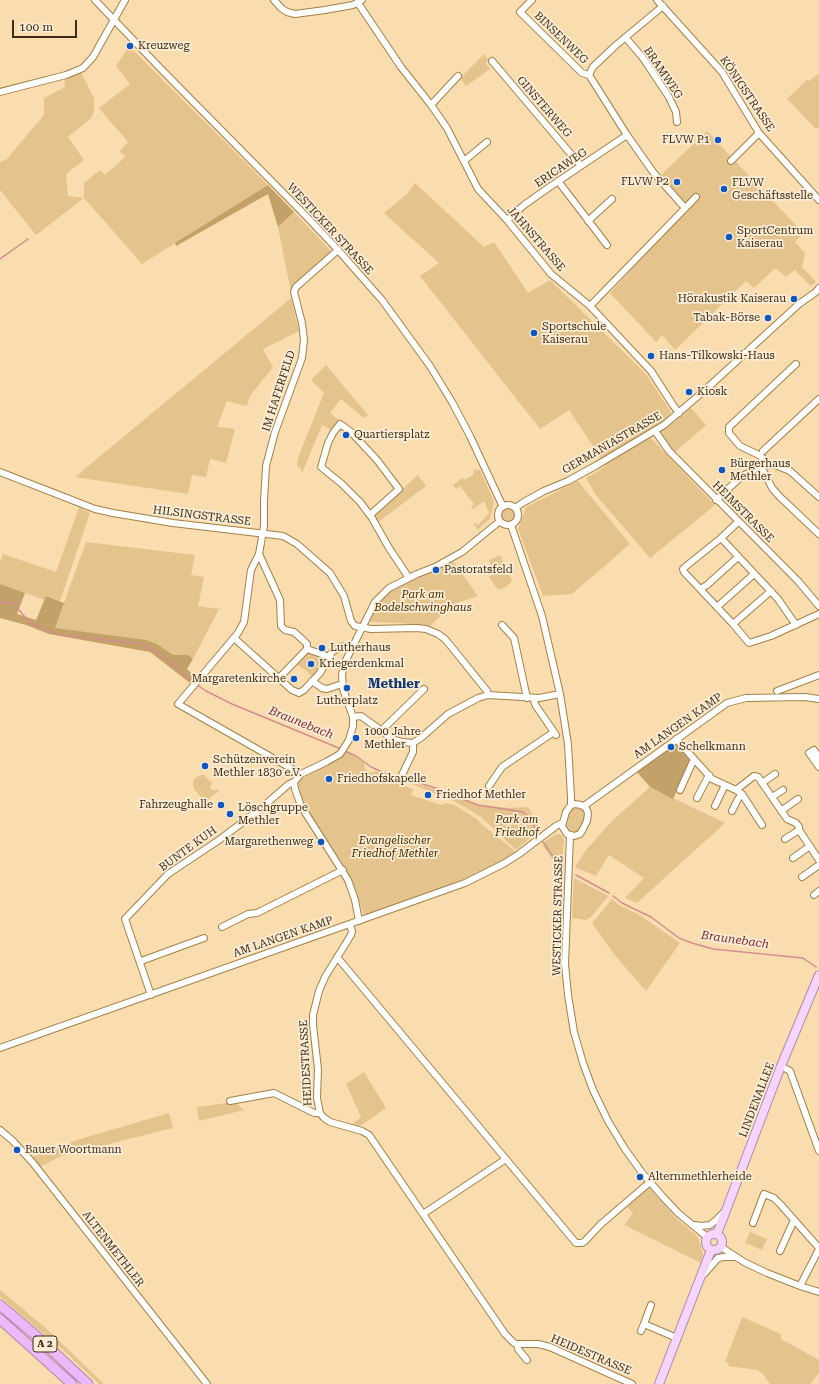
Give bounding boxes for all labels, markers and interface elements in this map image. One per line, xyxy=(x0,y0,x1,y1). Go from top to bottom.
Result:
street label: BINSENWEG xyxy=(531,9,591,67)
scale bar xyxy=(14,12,79,38)
text: 100 m xyxy=(19,20,53,34)
place label: Kreuzweg xyxy=(138,39,190,53)
marker: Kreuzweg xyxy=(125,41,135,51)
street label: BRAMWEG xyxy=(641,44,685,102)
street label: KÖNIGSTRASSE xyxy=(717,54,777,134)
street label: GINSTERWEG xyxy=(514,74,574,140)
place label: FLVW P1 xyxy=(662,133,710,147)
marker: FLVW P1 xyxy=(713,135,723,145)
street label: ERICAWEG xyxy=(532,146,590,190)
place label: FLVW P2 xyxy=(621,175,669,189)
place label: FLVW Geschäftsstelle xyxy=(732,176,813,202)
marker: FLVW P2 xyxy=(672,177,682,187)
street label: WESTICKER STRASSE xyxy=(284,181,376,277)
marker: FLVW Geschäftsstelle xyxy=(719,184,729,194)
street label: JAHNSTRASSE xyxy=(504,204,568,274)
place label: SportCentrum Kaiserau xyxy=(737,224,813,250)
marker: SportCentrum Kaiserau xyxy=(724,232,734,242)
place label: Hörakustik Kaiserau xyxy=(678,292,786,306)
marker: Hörakustik Kaiserau xyxy=(789,294,799,304)
place label: Tabak-Börse xyxy=(693,311,760,325)
marker: Tabak-Börse xyxy=(763,313,773,323)
place label: Sportschule Kaiserau xyxy=(542,320,606,346)
marker: Sportschule Kaiserau xyxy=(529,328,539,338)
street label: IM HAFERFELD xyxy=(260,349,298,433)
place label: Hans-Tilkowski-Haus xyxy=(659,349,775,363)
marker: Hans-Tilkowski-Haus xyxy=(646,351,656,361)
place label: Kiosk xyxy=(697,385,727,399)
marker: Kiosk xyxy=(684,387,694,397)
street label: GERMANIASTRASSE xyxy=(560,409,664,477)
place label: Quartiersplatz xyxy=(354,428,429,442)
marker: Quartiersplatz xyxy=(341,430,351,440)
place label: Bürgerhaus Methler xyxy=(730,457,790,483)
marker: Bürgerhaus Methler xyxy=(717,465,727,475)
street label: HEIMSTRASSE xyxy=(710,479,776,545)
street label: HILSINGSTRASSE xyxy=(152,503,252,529)
place label: Pastoratsfeld xyxy=(444,563,513,577)
marker: Pastoratsfeld xyxy=(431,565,441,575)
park label: Park am Bodelschwinghaus xyxy=(374,588,472,614)
place label: Lutherhaus xyxy=(330,641,391,655)
marker: Lutherhaus xyxy=(317,643,327,653)
place label: Kriegerdenkmal xyxy=(319,657,404,671)
marker: Kriegerdenkmal xyxy=(306,659,316,669)
place label: Margaretenkirche xyxy=(192,672,286,686)
marker: Margaretenkirche xyxy=(289,674,299,684)
district label: Methler xyxy=(368,676,420,692)
marker: Lutherplatz xyxy=(342,683,352,693)
street label: AM LANGEN KAMP xyxy=(631,690,725,762)
place label: Lutherplatz xyxy=(316,694,378,708)
water label: Braunebach xyxy=(267,703,335,743)
place label: 1000 Jahre Methler xyxy=(364,725,421,751)
marker: 1000 Jahre Methler xyxy=(351,733,361,743)
place label: Schelkmann xyxy=(679,740,746,754)
marker: Schelkmann xyxy=(666,742,676,752)
place label: Schützenverein Methler 1830 e.V. xyxy=(213,753,302,779)
marker: Schützenverein Methler 1830 e.V. xyxy=(200,761,210,771)
place label: Friedhofskapelle xyxy=(337,772,426,786)
marker: Friedhofskapelle xyxy=(324,774,334,784)
place label: Friedhof Methler xyxy=(436,788,526,802)
marker: Friedhof Methler xyxy=(423,790,433,800)
place label: Fahrzeughalle xyxy=(139,798,213,812)
marker: Fahrzeughalle xyxy=(216,800,226,810)
place label: Löschgruppe Methler xyxy=(238,801,308,827)
marker: Löschgruppe Methler xyxy=(225,809,235,819)
park label: Park am Friedhof xyxy=(495,813,539,839)
street label: BUNTE KUH xyxy=(157,824,219,874)
park label: Evangelischer Friedhof Methler xyxy=(352,834,438,860)
place label: Margarethenweg xyxy=(224,835,313,849)
marker: Margarethenweg xyxy=(316,837,326,847)
street label: WESTICKER STRASSE xyxy=(550,856,566,976)
street label: AM LANGEN KAMP xyxy=(231,914,335,960)
water label: Braunebach xyxy=(700,928,770,952)
street label: HEIDESTRASSE xyxy=(297,1020,315,1106)
street label: LINDENALLEE xyxy=(737,1061,777,1139)
place label: Bauer Woortmann xyxy=(25,1143,122,1157)
marker: Bauer Woortmann xyxy=(12,1145,22,1155)
place label: Alternmethlerheide xyxy=(648,1170,752,1184)
marker: Alternmethlerheide xyxy=(635,1172,645,1182)
street label: ALTENMETHLER xyxy=(79,1208,147,1290)
street label: HEIDESTRASSE xyxy=(549,1332,633,1378)
road number: A 2 xyxy=(33,1336,57,1352)

